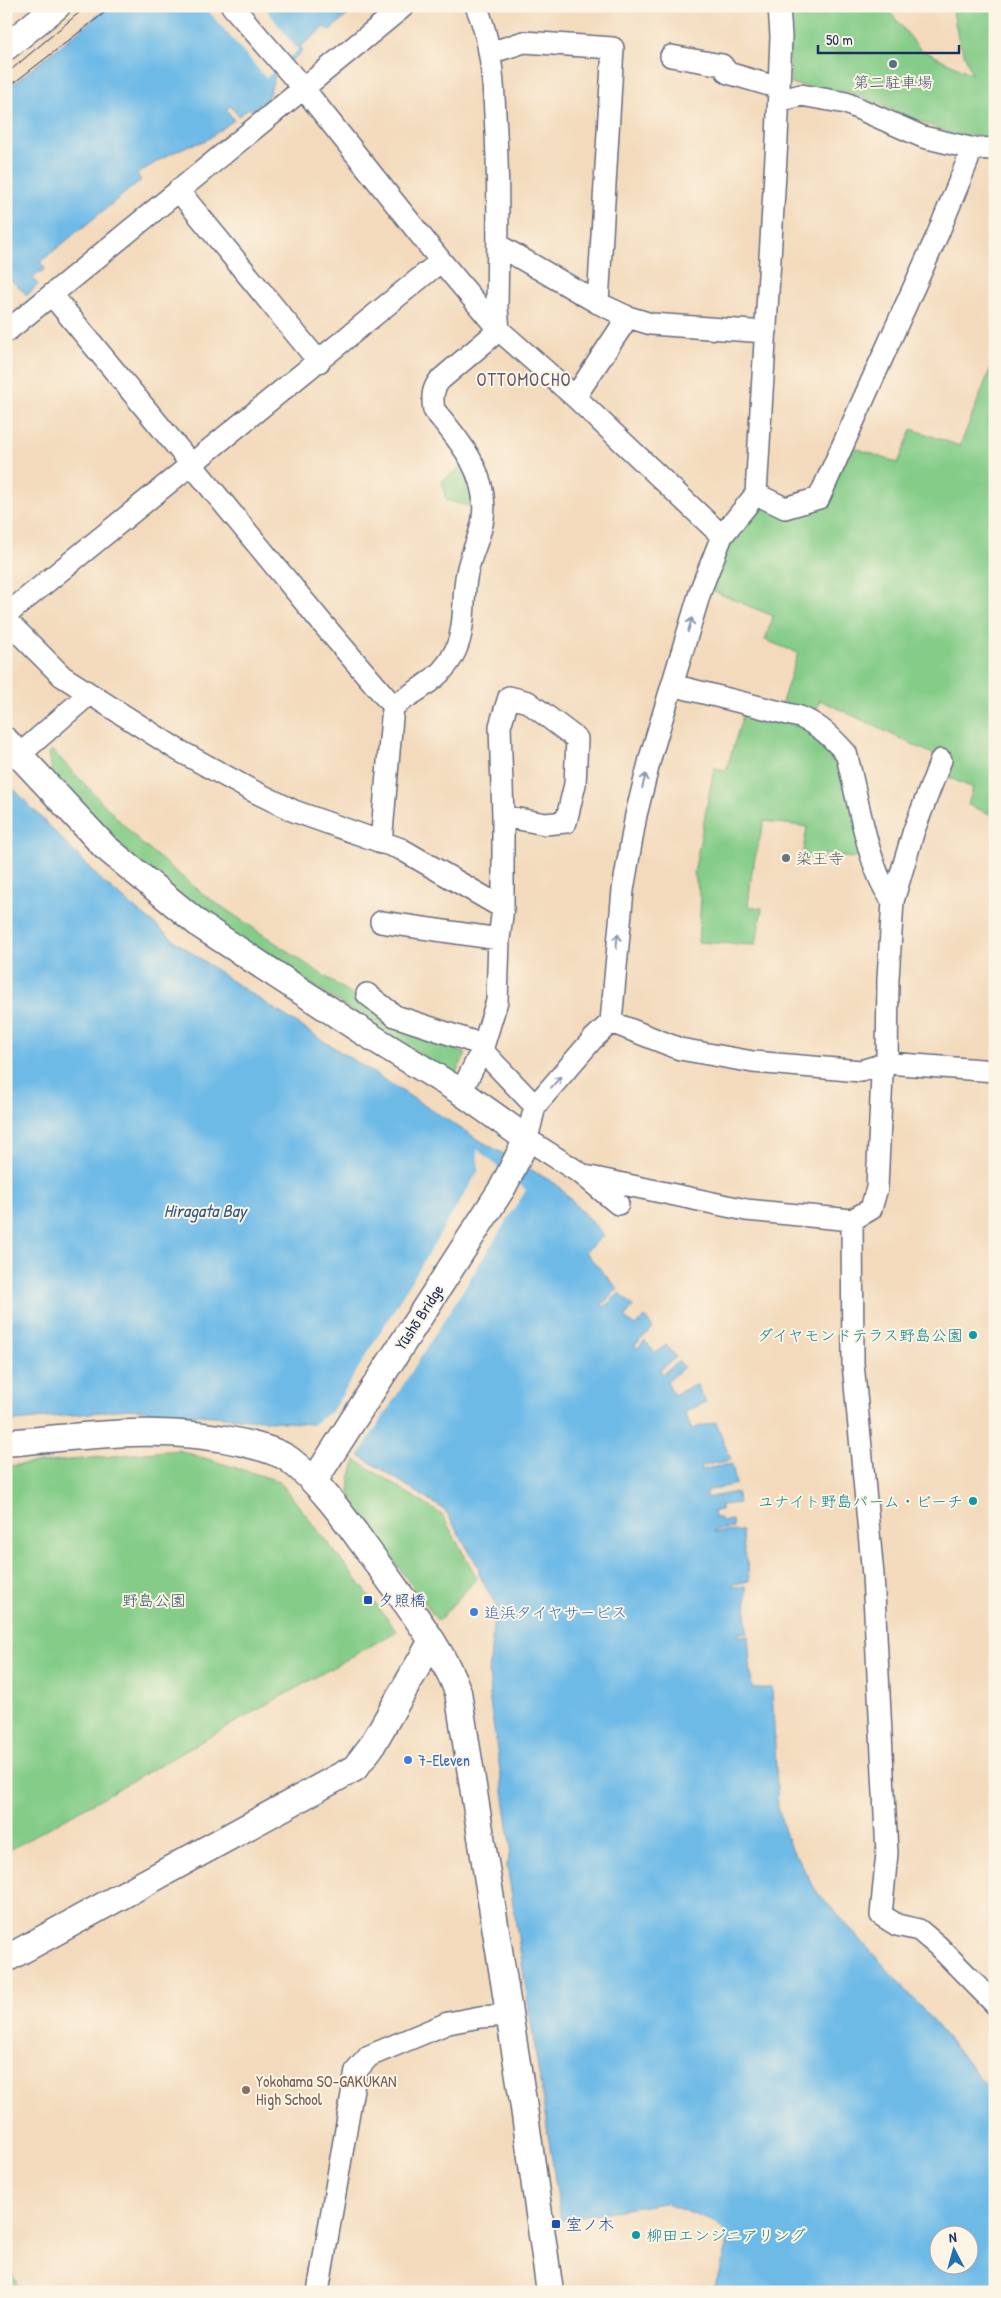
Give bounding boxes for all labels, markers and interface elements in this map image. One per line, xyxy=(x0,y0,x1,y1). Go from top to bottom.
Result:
scale bar xyxy=(818,22,960,54)
text: 50 m xyxy=(826,29,853,50)
marker: 第二駐車場 xyxy=(887,58,899,70)
place label: 第二駐車場 xyxy=(853,71,933,93)
district label: OTTOMOCHO xyxy=(477,367,571,392)
one-way arrow xyxy=(685,617,695,633)
one-way arrow xyxy=(640,773,650,789)
place label: 染王寺 xyxy=(796,847,844,869)
marker: 染王寺 xyxy=(780,852,792,864)
one-way arrow xyxy=(613,933,622,949)
one-way arrow xyxy=(550,1075,562,1088)
water label: Hiragata Bay xyxy=(164,1198,249,1223)
street label: Yūshō Bridge xyxy=(390,1279,449,1354)
place label: ダイヤモンドテラス野島公園 xyxy=(757,1324,963,1346)
marker: ダイヤモンドテラス野島公園 xyxy=(967,1329,979,1341)
place label: ユナイト野島パーム・ビーチ xyxy=(758,1490,963,1512)
marker: ユナイト野島パーム・ビーチ xyxy=(967,1495,979,1507)
park label: 野島公園 xyxy=(122,1589,186,1611)
place label: 夕照橋 xyxy=(378,1589,426,1611)
marker: 夕照橋 xyxy=(362,1594,374,1606)
place label: 追浜タイヤサービス xyxy=(484,1601,627,1623)
marker: 追浜タイヤサービス xyxy=(468,1606,480,1618)
place label: 7-Eleven xyxy=(418,1749,470,1771)
marker: 7-Eleven xyxy=(402,1754,414,1766)
place label: Yokohama SO-GAKUKAN High School xyxy=(256,2070,396,2110)
marker: Yokohama SO-GAKUKAN High School xyxy=(240,2084,252,2096)
place label: 室ノ木 xyxy=(566,2213,614,2235)
marker: 室ノ木 xyxy=(550,2218,562,2230)
place label: 柳田エンジニアリング xyxy=(646,2224,806,2246)
north arrow xyxy=(928,2226,978,2276)
text: N xyxy=(948,2227,958,2246)
marker: 柳田エンジニアリング xyxy=(630,2229,642,2241)

